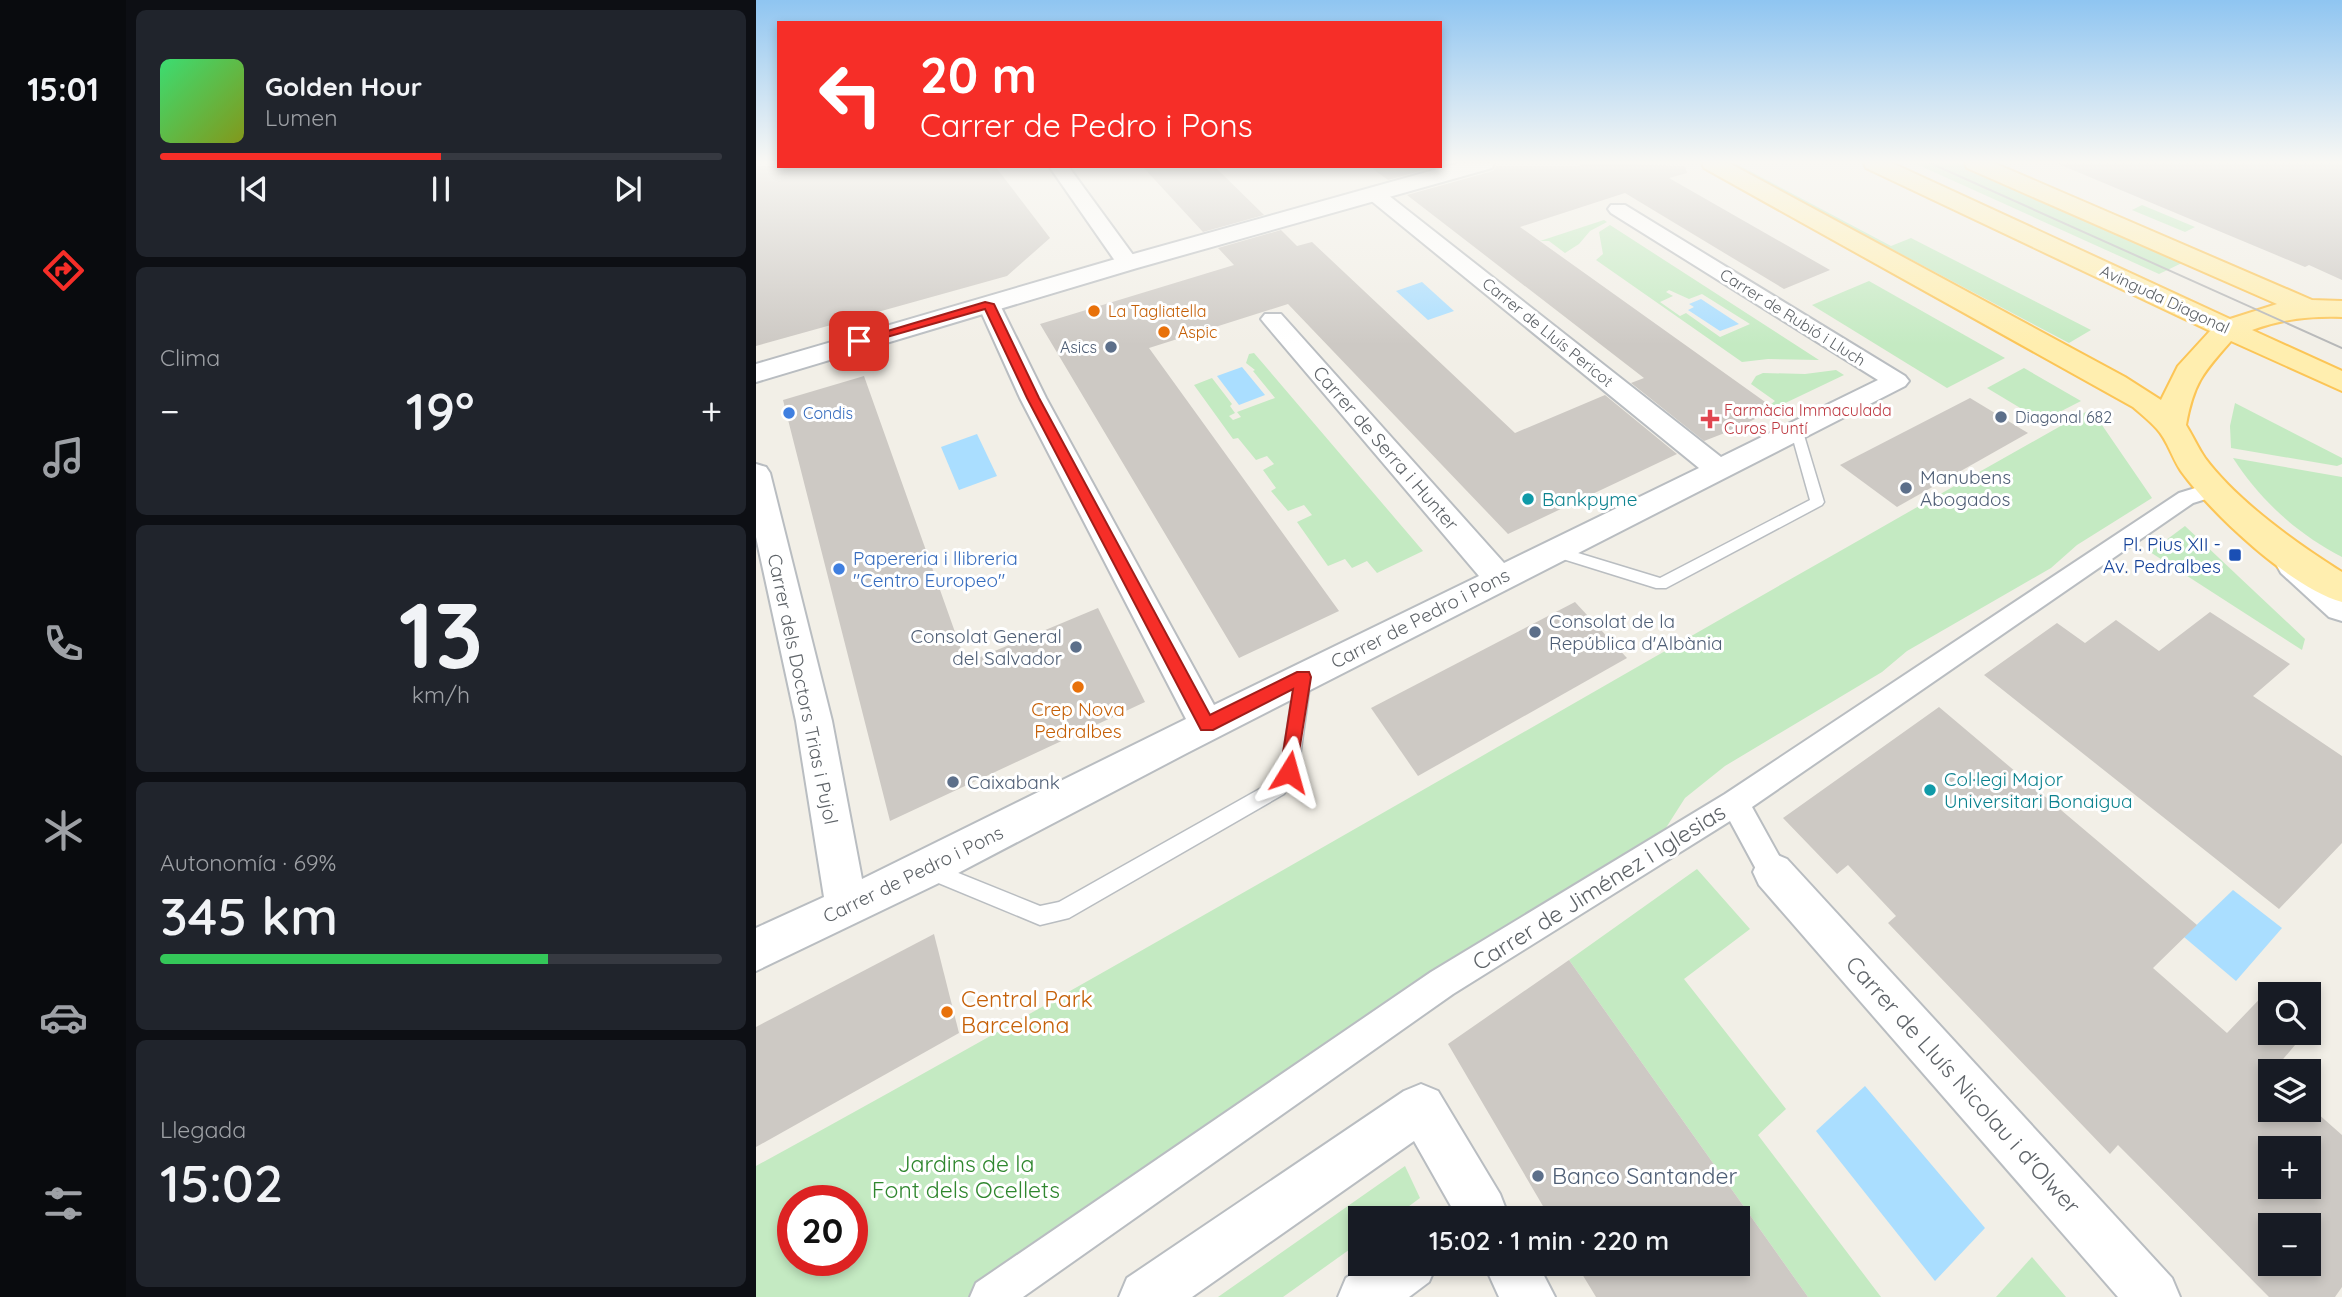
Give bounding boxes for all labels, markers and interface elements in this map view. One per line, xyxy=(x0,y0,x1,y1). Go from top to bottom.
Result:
text: 20 m xyxy=(920,44,1037,105)
icon: left xyxy=(805,49,896,140)
text: 15:01 xyxy=(27,69,99,109)
text: Golden Hour xyxy=(265,70,422,103)
text: Lumen xyxy=(265,103,338,132)
text: Carrer de Pedro i Pons xyxy=(920,105,1253,145)
icon: previous xyxy=(235,170,273,208)
icon: pause xyxy=(422,170,460,208)
icon: next xyxy=(609,170,647,208)
icon: directions xyxy=(39,246,88,295)
street label: Avinguda Diagonal xyxy=(2097,260,2233,338)
street label: Carrer de Rubió i Lluch xyxy=(1716,264,1870,370)
street label: Carrer de Lluís Pericot xyxy=(1478,273,1618,391)
place label: La Tagliatella xyxy=(1108,301,1207,321)
marker: La Tagliatella xyxy=(1086,303,1102,319)
pin xyxy=(829,311,889,371)
icon: arrive xyxy=(840,322,878,360)
place label: Aspic xyxy=(1178,322,1217,342)
marker: Aspic xyxy=(1156,324,1172,340)
place label: Asics xyxy=(1060,337,1097,357)
marker: Asics xyxy=(1103,339,1119,355)
text: Clima xyxy=(160,343,220,372)
street label: Carrer de Serra i Hunter xyxy=(1308,361,1465,536)
text: 19° xyxy=(406,378,475,443)
text: − xyxy=(160,387,180,435)
text: + xyxy=(701,387,722,435)
place label: Farmàcia Immaculada Curos Puntí xyxy=(1724,400,1892,438)
place label: Condis xyxy=(803,403,853,423)
marker: Condis xyxy=(781,405,797,421)
place label: Diagonal 682 xyxy=(2015,407,2112,427)
marker: Diagonal 682 xyxy=(1993,409,2009,425)
marker: Farmàcia Immaculada Curos Puntí xyxy=(1702,411,1718,427)
icon: music xyxy=(39,433,88,482)
place label: Manubens Abogados xyxy=(1920,465,2011,511)
marker: Manubens Abogados xyxy=(1898,480,1914,496)
place label: Bankpyme xyxy=(1542,487,1637,511)
marker: Bankpyme xyxy=(1520,491,1536,507)
place label: Pl. Pius XII - Av. Pedralbes xyxy=(2103,532,2221,578)
place label: Papereria i llibreria "Centro Europeo" xyxy=(853,546,1018,592)
marker: Pl. Pius XII - Av. Pedralbes xyxy=(2227,547,2243,563)
street label: Carrer dels Doctors Trias i Pujol xyxy=(763,551,843,827)
marker: Papereria i llibreria "Centro Europeo" xyxy=(831,561,847,577)
street label: Carrer de Pedro i Pons xyxy=(1327,562,1514,674)
text: 13 xyxy=(399,577,483,691)
place label: Consolat de la República d'Albània xyxy=(1549,609,1723,655)
icon: phone xyxy=(39,619,88,668)
place label: Consolat General del Salvador xyxy=(911,624,1063,670)
marker: Consolat de la República d'Albània xyxy=(1527,624,1543,640)
marker: Consolat General del Salvador xyxy=(1068,639,1084,655)
marker: Crep Nova Pedralbes xyxy=(1070,679,1086,695)
text: km/h xyxy=(412,680,470,709)
place label: Crep Nova Pedralbes xyxy=(1031,697,1125,743)
position arrow xyxy=(1252,735,1326,809)
place label: Col·legi Major Universitari Bonaigua xyxy=(1944,767,2133,813)
place label: Caixabank xyxy=(967,770,1060,794)
marker: Caixabank xyxy=(945,774,961,790)
marker: Col·legi Major Universitari Bonaigua xyxy=(1922,782,1938,798)
street label: Carrer de Jiménez i Iglesias xyxy=(1467,797,1731,976)
icon: climate xyxy=(39,806,88,855)
street label: Carrer de Pedro i Pons xyxy=(819,820,1007,928)
text: Autonomía · 69% xyxy=(160,848,336,877)
text: 345 km xyxy=(160,883,338,948)
street label: Carrer de Lluís Nicolau i d'Olwer xyxy=(1840,950,2087,1220)
map controls xyxy=(2258,982,2321,1276)
button: search xyxy=(2258,982,2321,1045)
place label: Central Park Barcelona xyxy=(961,984,1093,1039)
icon: car xyxy=(39,993,88,1042)
marker: Central Park Barcelona xyxy=(939,1004,955,1020)
button: layers xyxy=(2258,1059,2321,1122)
text: Llegada xyxy=(160,1115,246,1144)
button: + xyxy=(2258,1136,2321,1199)
park label: Jardins de la Font dels Ocellets xyxy=(872,1149,1060,1204)
text: 15:02 xyxy=(160,1150,283,1215)
place label: Banco Santander xyxy=(1552,1161,1737,1190)
marker: Banco Santander xyxy=(1530,1168,1546,1184)
icon: filters xyxy=(39,1179,88,1228)
speed limit sign: 20 xyxy=(777,1185,868,1276)
button: − xyxy=(2258,1213,2321,1276)
text: 15:02 · 1 min · 220 m xyxy=(1429,1224,1669,1257)

